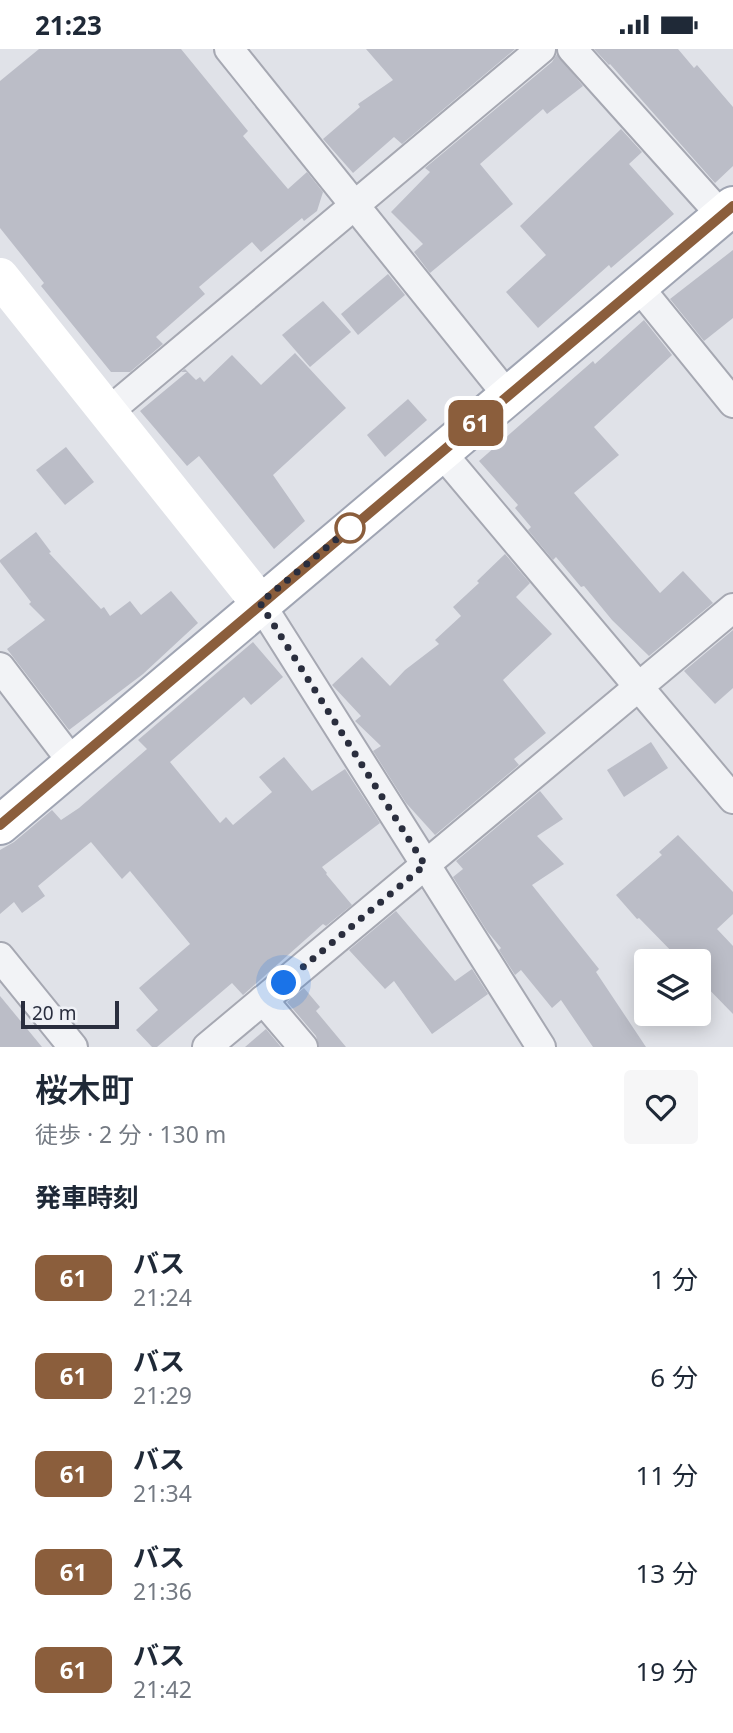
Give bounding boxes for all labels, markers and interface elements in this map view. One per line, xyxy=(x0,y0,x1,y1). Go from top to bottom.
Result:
text: 21:23 xyxy=(35,7,102,43)
line badge: 61 xyxy=(444,400,508,446)
text: 61 xyxy=(462,406,490,439)
unlabelled marker xyxy=(335,513,365,543)
map controls xyxy=(634,949,711,1026)
button: layers xyxy=(634,949,711,1026)
your location xyxy=(266,965,301,1000)
scale bar xyxy=(21,998,119,1030)
text: 20 m xyxy=(32,1000,76,1026)
text: 桜木町 xyxy=(35,1067,134,1112)
button: heart xyxy=(624,1070,698,1144)
text: 徒歩 · 2 分 · 130 m xyxy=(35,1118,226,1150)
text: 発車時刻 xyxy=(35,1179,139,1215)
text: バス xyxy=(133,1245,185,1281)
text: 61 xyxy=(60,1261,87,1294)
text: 1 分 xyxy=(650,1261,698,1297)
text: 21:24 xyxy=(133,1281,192,1313)
text: バス xyxy=(133,1343,185,1379)
text: 61 xyxy=(60,1359,87,1392)
text: 6 分 xyxy=(650,1359,698,1395)
text: 21:29 xyxy=(133,1379,192,1411)
text: バス xyxy=(133,1441,185,1477)
text: 61 xyxy=(60,1457,87,1490)
text: 11 分 xyxy=(635,1457,698,1493)
text: 21:34 xyxy=(133,1477,192,1509)
text: バス xyxy=(133,1539,185,1575)
text: 61 xyxy=(60,1555,87,1588)
text: 13 分 xyxy=(635,1555,698,1591)
text: 21:36 xyxy=(133,1575,192,1607)
text: バス xyxy=(133,1637,185,1673)
text: 61 xyxy=(60,1653,87,1686)
text: 19 分 xyxy=(635,1653,698,1689)
text: 21:42 xyxy=(133,1673,192,1705)

